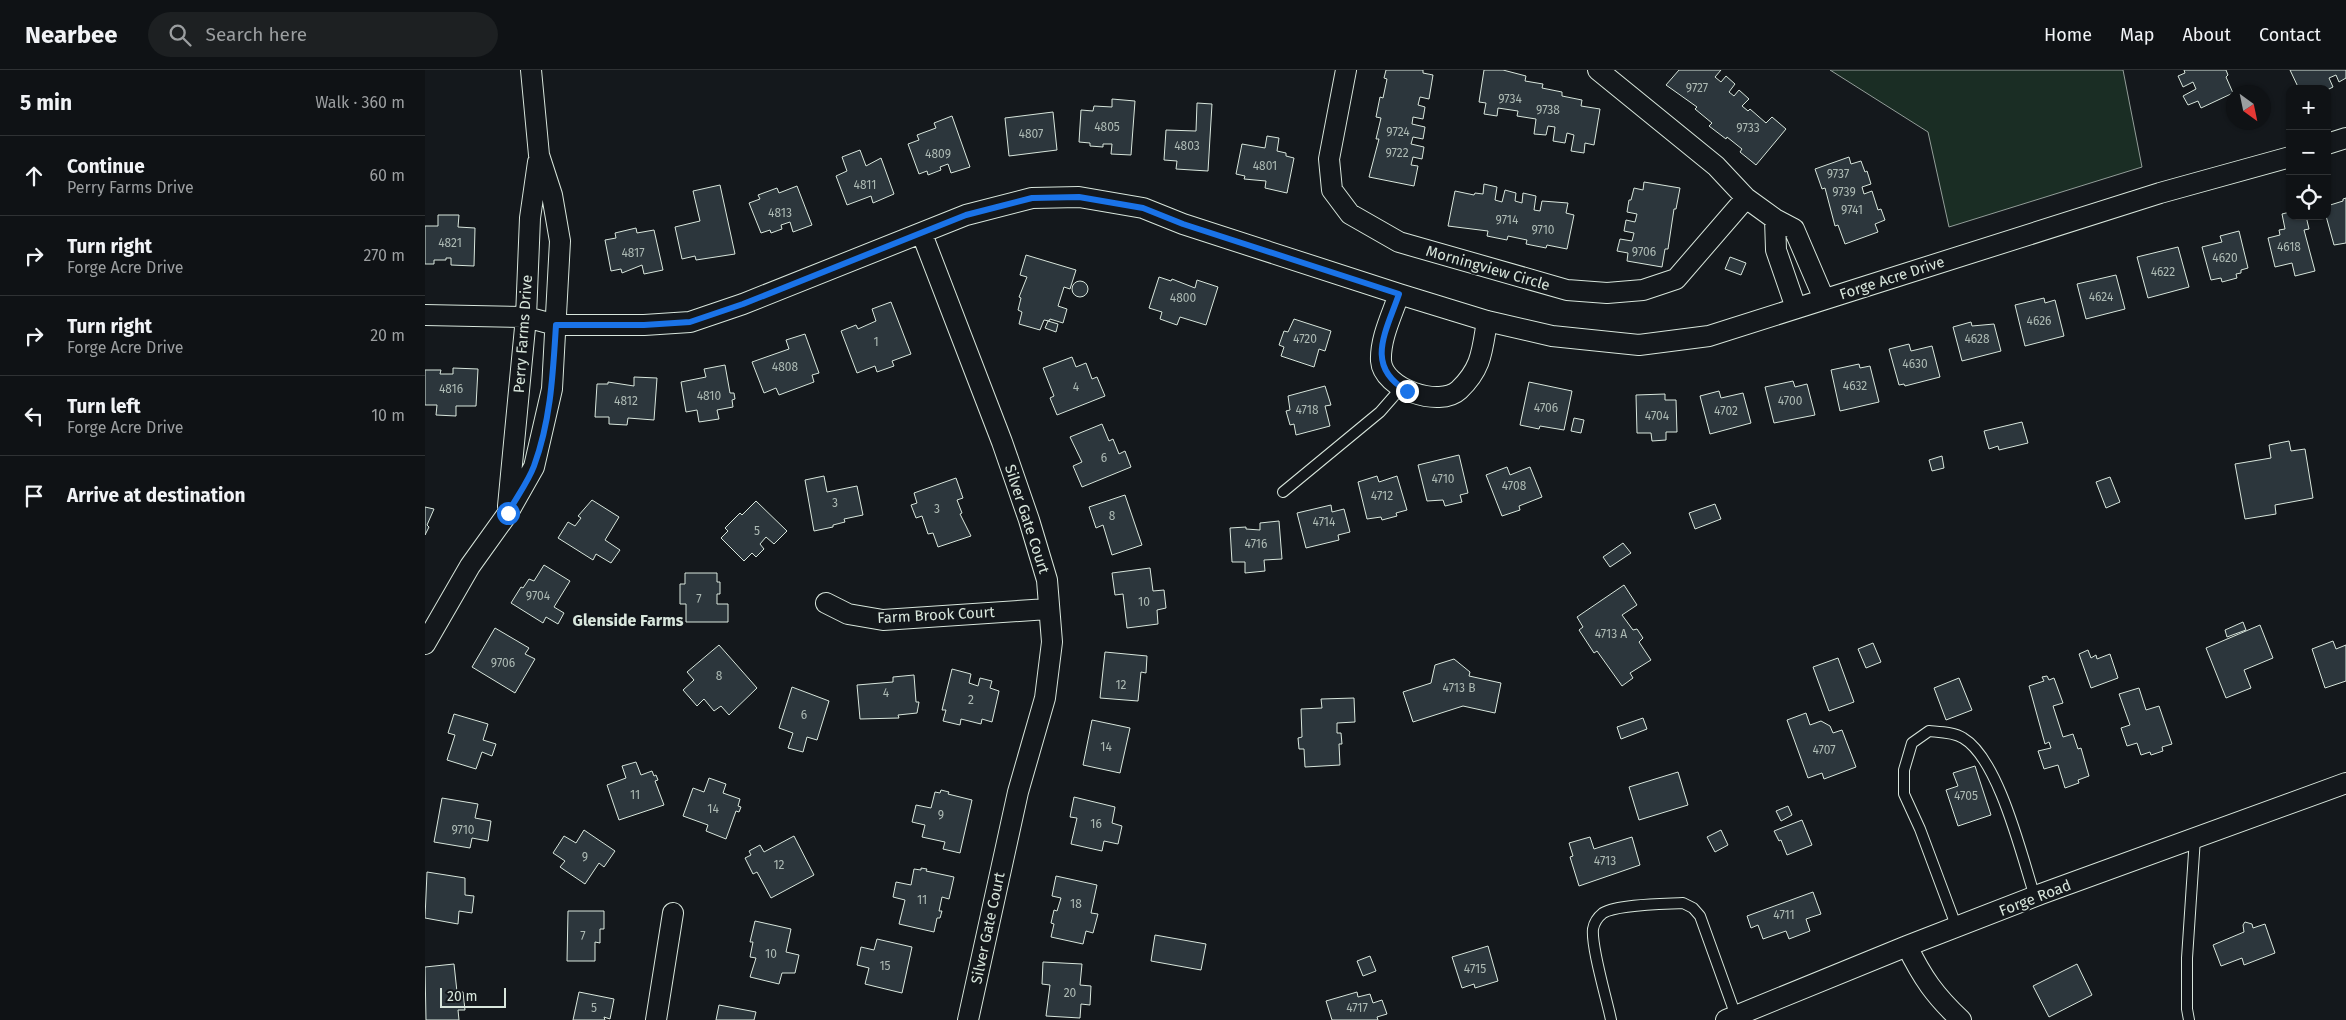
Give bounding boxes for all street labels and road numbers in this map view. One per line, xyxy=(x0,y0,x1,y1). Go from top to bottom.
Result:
street label: Morningview Circle xyxy=(1424,242,1552,294)
street label: Forge Acre Drive xyxy=(1837,253,1947,303)
street label: Perry Farms Drive xyxy=(510,274,536,394)
street label: Silver Gate Court xyxy=(1001,462,1053,576)
street label: Farm Brook Court xyxy=(877,603,996,627)
street label: Silver Gate Court xyxy=(967,870,1009,985)
street label: Forge Road xyxy=(1997,876,2073,920)

